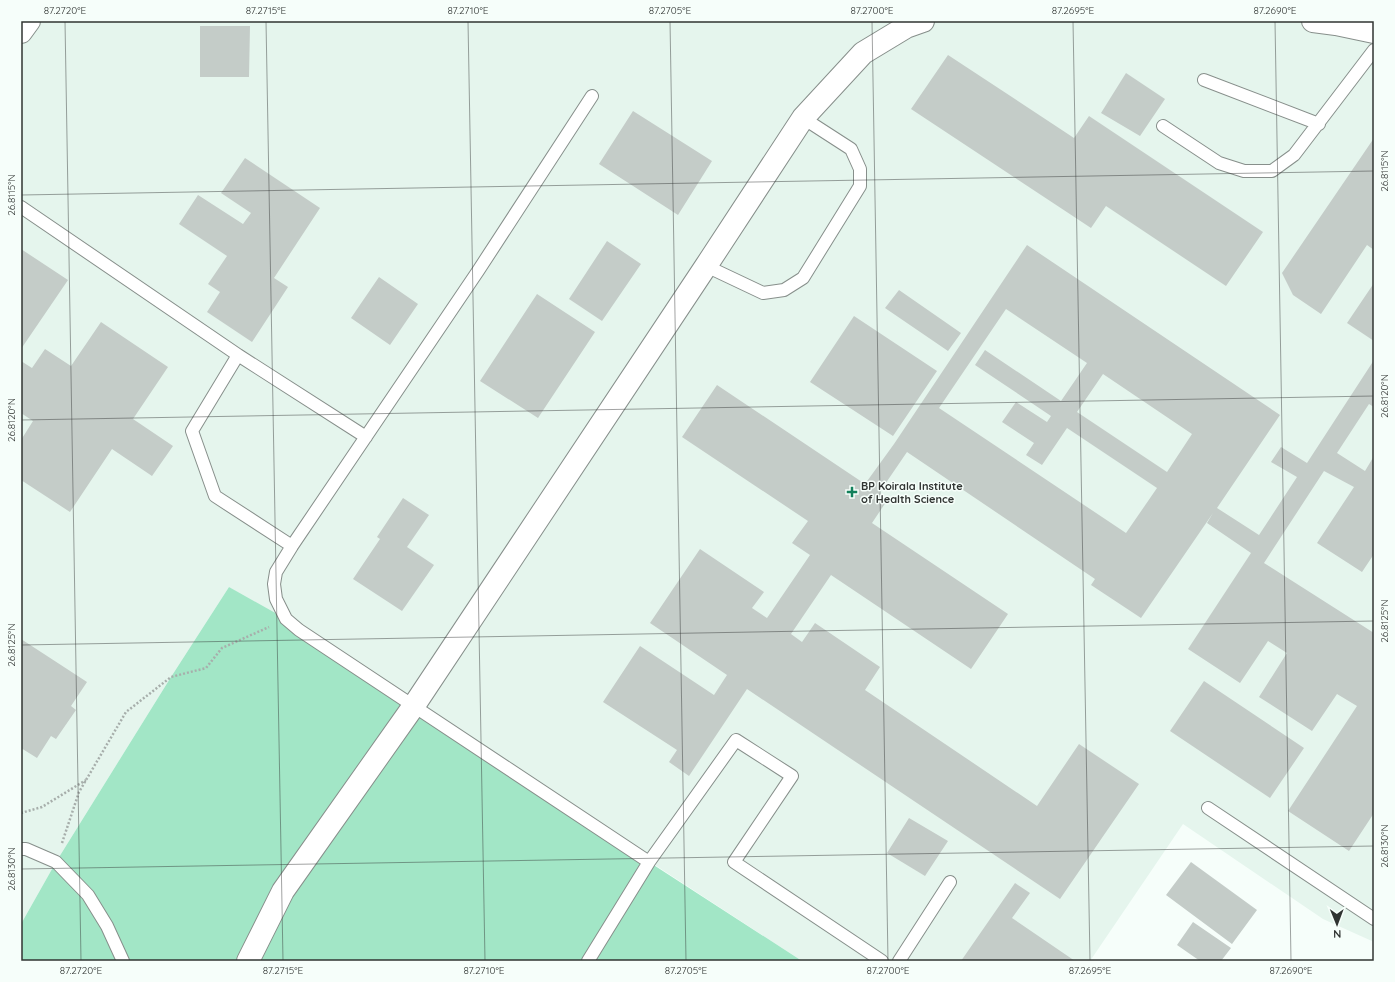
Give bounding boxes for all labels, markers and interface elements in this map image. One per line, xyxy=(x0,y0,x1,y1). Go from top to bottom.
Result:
text: 87.2720°E xyxy=(44,4,87,17)
text: 87.2715°E xyxy=(246,4,287,17)
text: 87.2710°E xyxy=(447,4,489,17)
text: 87.2705°E xyxy=(649,4,691,17)
text: 87.2700°E xyxy=(851,4,894,17)
text: 87.2695°E xyxy=(1052,4,1094,17)
text: 87.2690°E xyxy=(1254,4,1297,17)
text: 26.8115°N xyxy=(1378,150,1391,192)
text: 26.8115°N xyxy=(5,174,18,216)
text: 26.8120°N xyxy=(1378,374,1391,418)
text: 26.8120°N xyxy=(5,398,18,442)
place label: BP Koirala Institute of Health Science xyxy=(861,479,963,506)
marker: BP Koirala Institute of Health Science xyxy=(846,486,858,498)
text: 26.8125°N xyxy=(1378,599,1391,643)
text: 26.8125°N xyxy=(5,623,18,667)
text: 26.8130°N xyxy=(1378,824,1391,868)
text: 26.8130°N xyxy=(5,847,18,891)
north arrow xyxy=(1317,904,1357,944)
text: N xyxy=(1333,927,1341,941)
text: 87.2720°E xyxy=(60,964,103,977)
text: 87.2715°E xyxy=(263,964,304,977)
text: 87.2710°E xyxy=(463,964,505,977)
text: 87.2705°E xyxy=(665,964,707,977)
text: 87.2700°E xyxy=(867,964,910,977)
text: 87.2695°E xyxy=(1069,964,1111,977)
text: 87.2690°E xyxy=(1270,964,1313,977)

